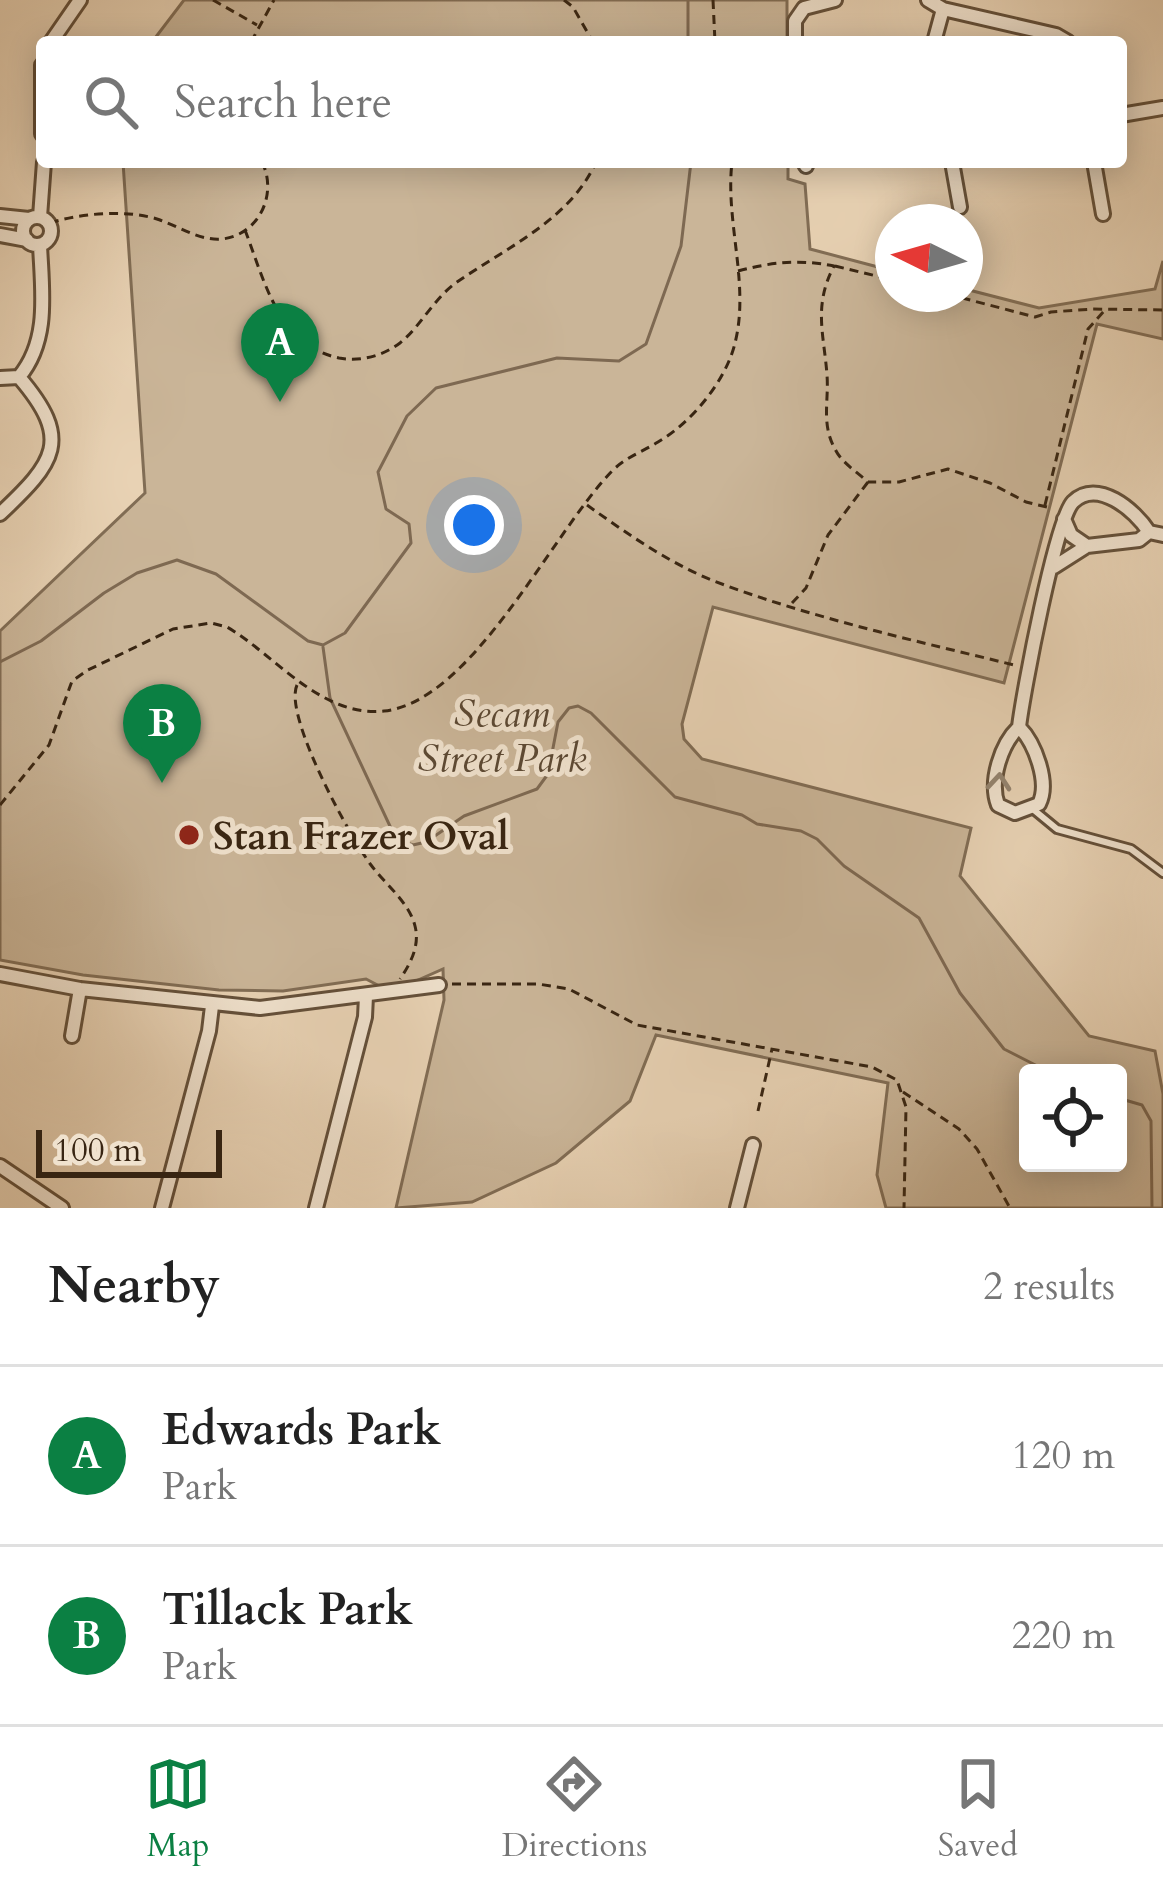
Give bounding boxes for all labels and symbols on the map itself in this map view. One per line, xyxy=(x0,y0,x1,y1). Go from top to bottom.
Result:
north arrow xyxy=(875,204,983,312)
pin: A xyxy=(241,303,319,402)
your location xyxy=(444,495,504,555)
pin: B xyxy=(123,684,201,783)
park label: Secam Street Park xyxy=(417,687,587,785)
one-way arrow xyxy=(986,772,1011,791)
place label: Stan Frazer Oval xyxy=(213,810,509,863)
marker: Stan Frazer Oval xyxy=(176,822,202,848)
scale bar xyxy=(36,1124,222,1177)

